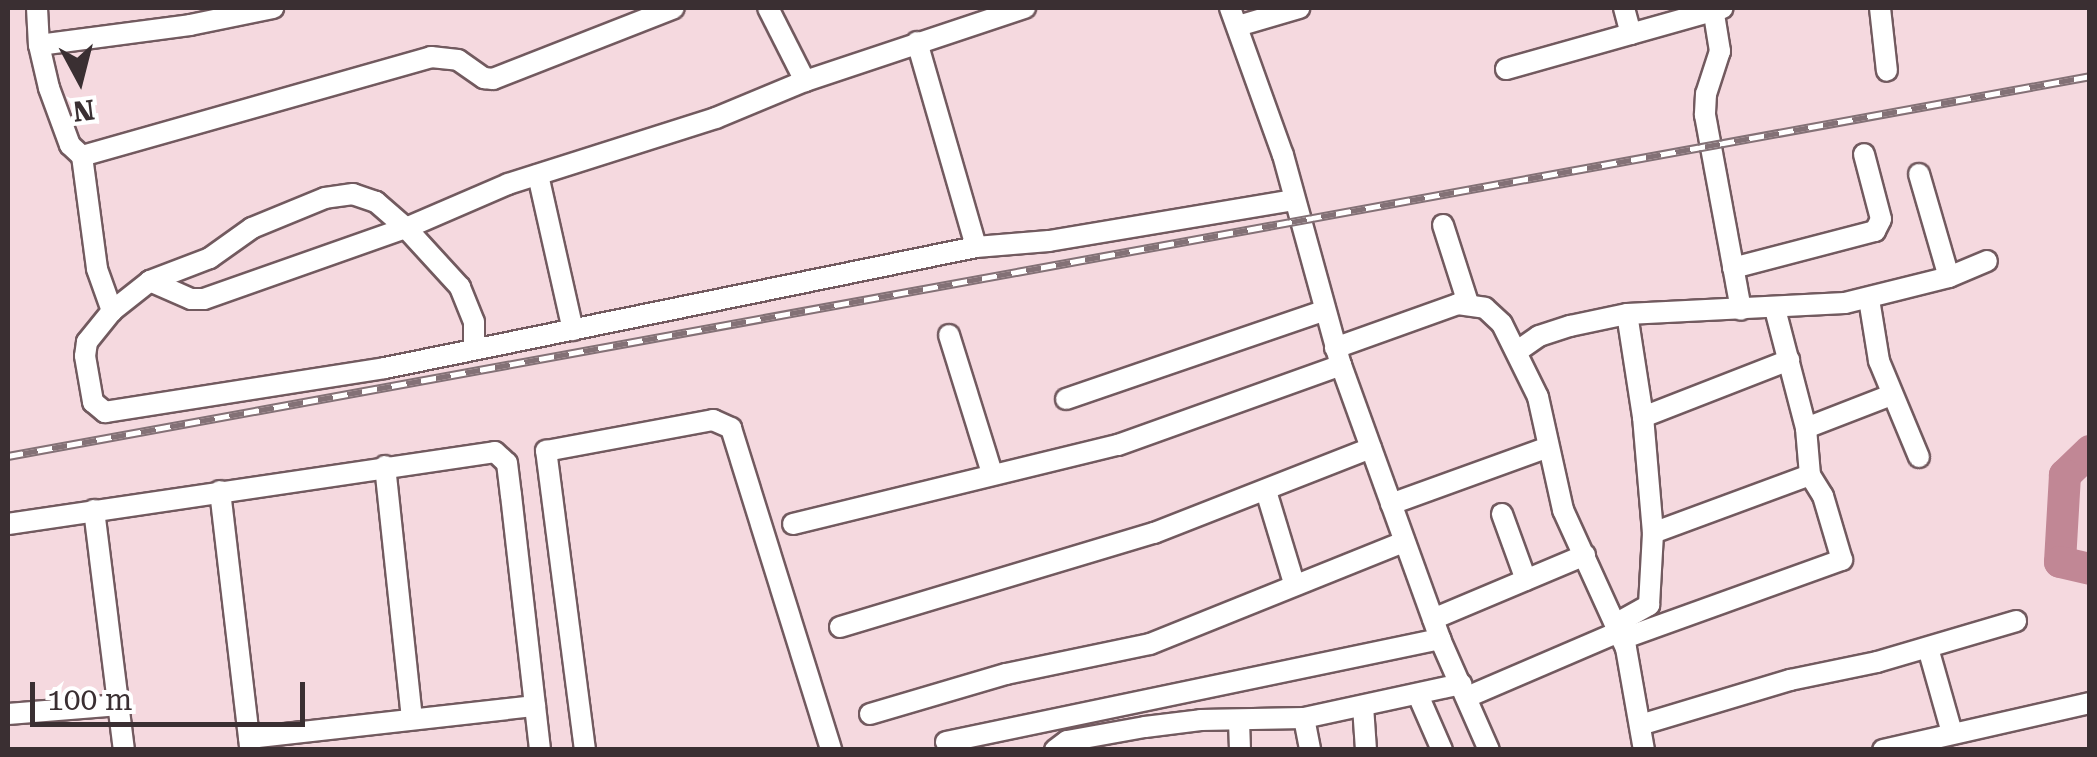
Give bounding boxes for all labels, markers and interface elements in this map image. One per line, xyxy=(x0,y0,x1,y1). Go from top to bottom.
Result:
north arrow xyxy=(30,30,130,130)
text: N xyxy=(71,93,96,128)
scale bar xyxy=(35,662,310,724)
text: 100 m xyxy=(47,682,132,717)

